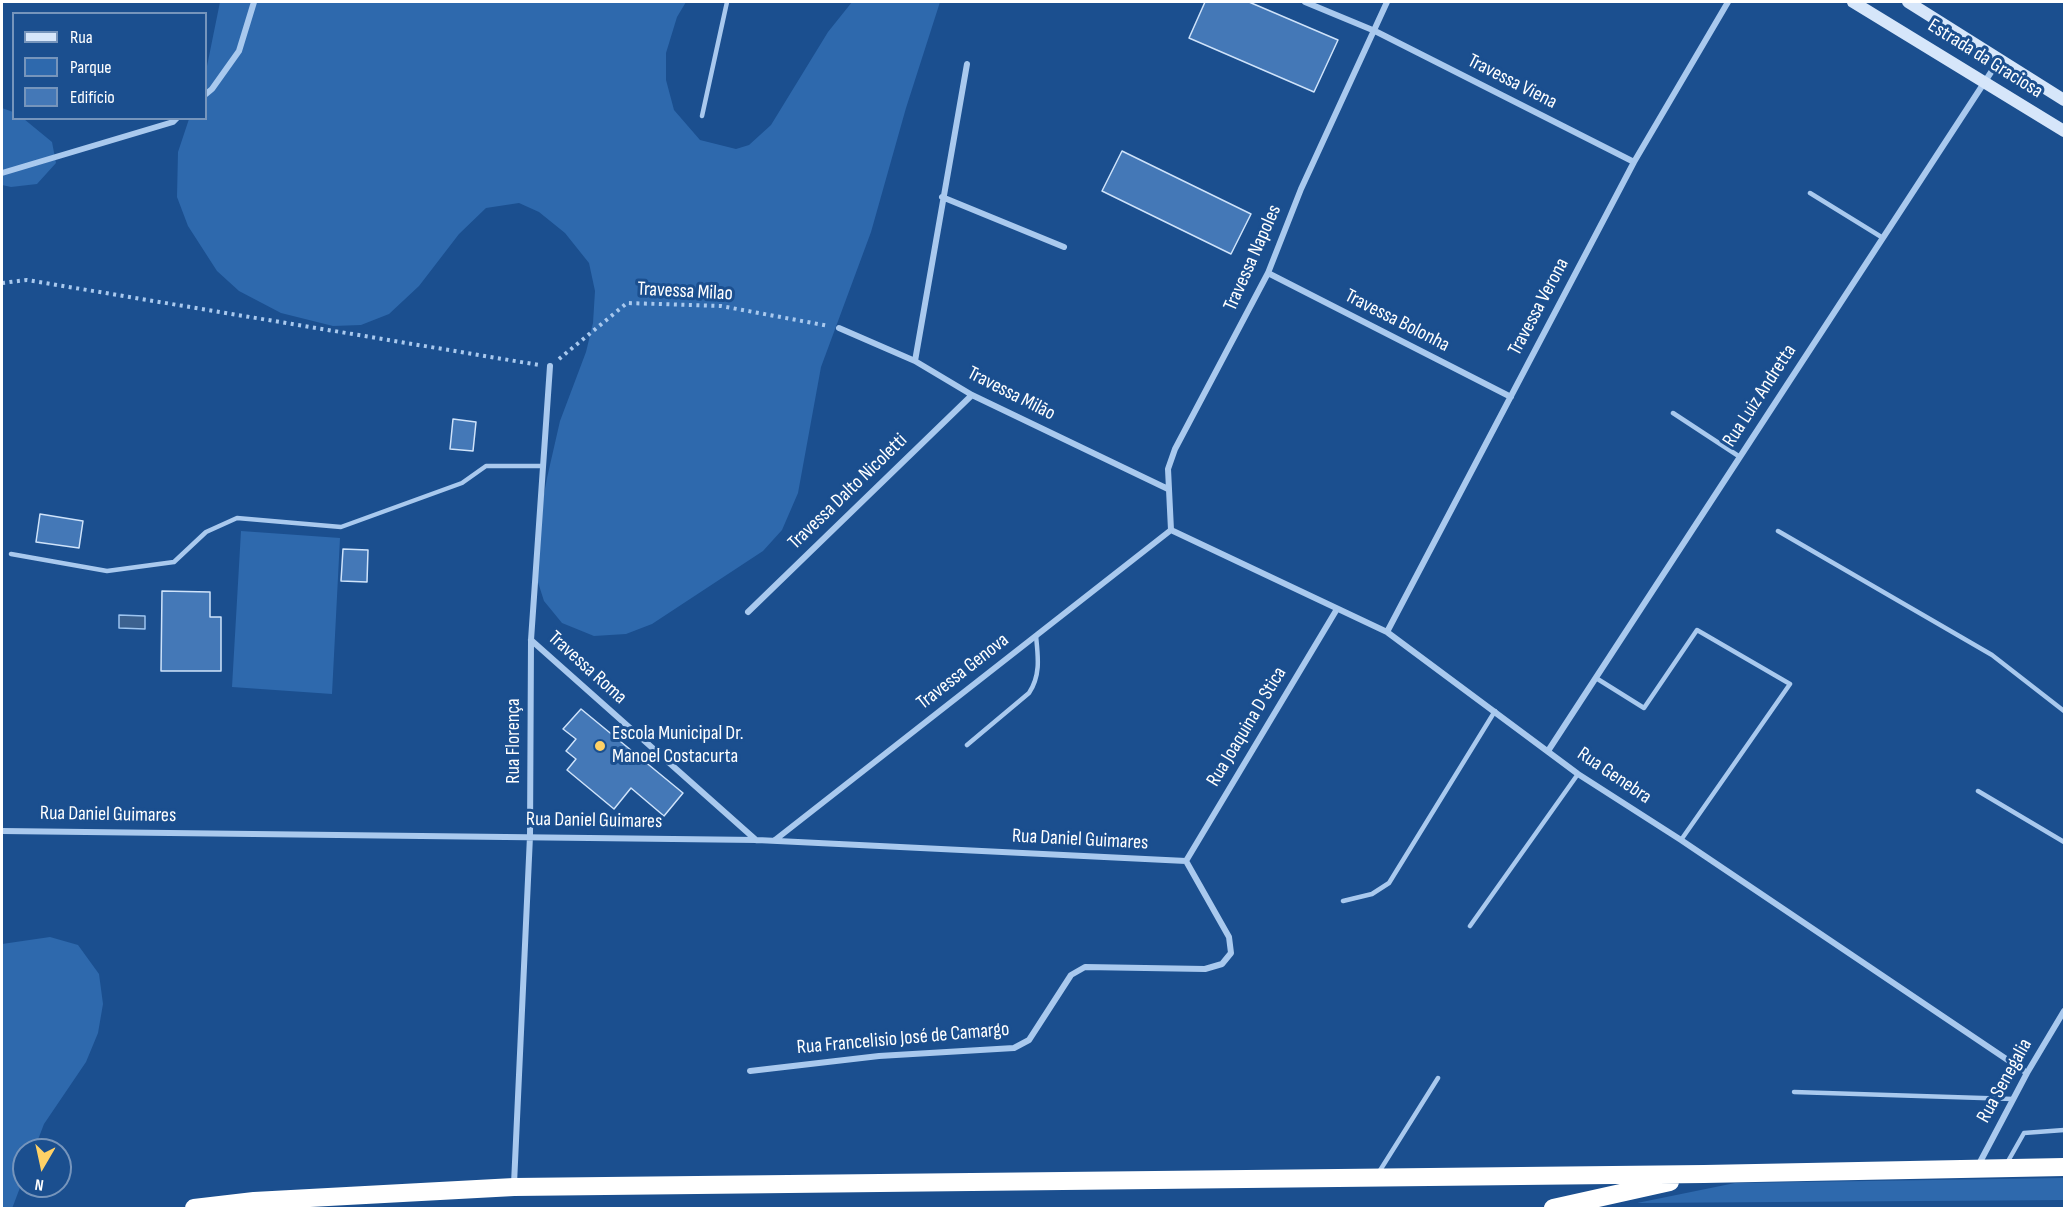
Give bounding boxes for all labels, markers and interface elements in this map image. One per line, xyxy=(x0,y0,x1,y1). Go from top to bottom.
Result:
legend xyxy=(12,12,207,120)
street label: Estrada da Graciosa xyxy=(1923,14,2047,104)
text: Rua xyxy=(70,27,93,48)
street label: Travessa Viena xyxy=(1463,49,1561,115)
text: Parque xyxy=(70,57,111,78)
text: Edifício xyxy=(70,87,115,108)
street label: Travessa Napoles xyxy=(1219,201,1287,315)
street label: Travessa Verona xyxy=(1503,254,1575,360)
street label: Travessa Milao xyxy=(637,278,733,306)
street label: Travessa Bolonha xyxy=(1341,284,1453,358)
street label: Rua Luiz Andretta xyxy=(1718,340,1802,452)
street label: Travessa Milão xyxy=(963,362,1059,426)
street label: Travessa Dalto Nicoletti xyxy=(783,429,913,555)
street label: Travessa Roma xyxy=(543,626,631,710)
street label: Travessa Genova xyxy=(912,629,1014,715)
street label: Rua Joaquina D Stica xyxy=(1202,663,1292,791)
street label: Rua Florença xyxy=(502,698,526,784)
place label: Escola Municipal Dr. Manoel Costacurta xyxy=(612,722,744,769)
marker: Escola Municipal Dr. Manoel Costacurta xyxy=(593,739,607,753)
street label: Rua Genebra xyxy=(1572,742,1656,810)
street label: Rua Daniel Guimares xyxy=(40,802,176,828)
street label: Rua Daniel Guimares xyxy=(526,808,662,834)
street label: Rua Daniel Guimares xyxy=(1011,824,1149,856)
street label: Rua Francelisio José de Camargo xyxy=(796,1018,1010,1060)
street label: Rua Senegalia xyxy=(1972,1035,2038,1127)
north arrow xyxy=(12,1138,72,1198)
text: N xyxy=(34,1174,45,1194)

